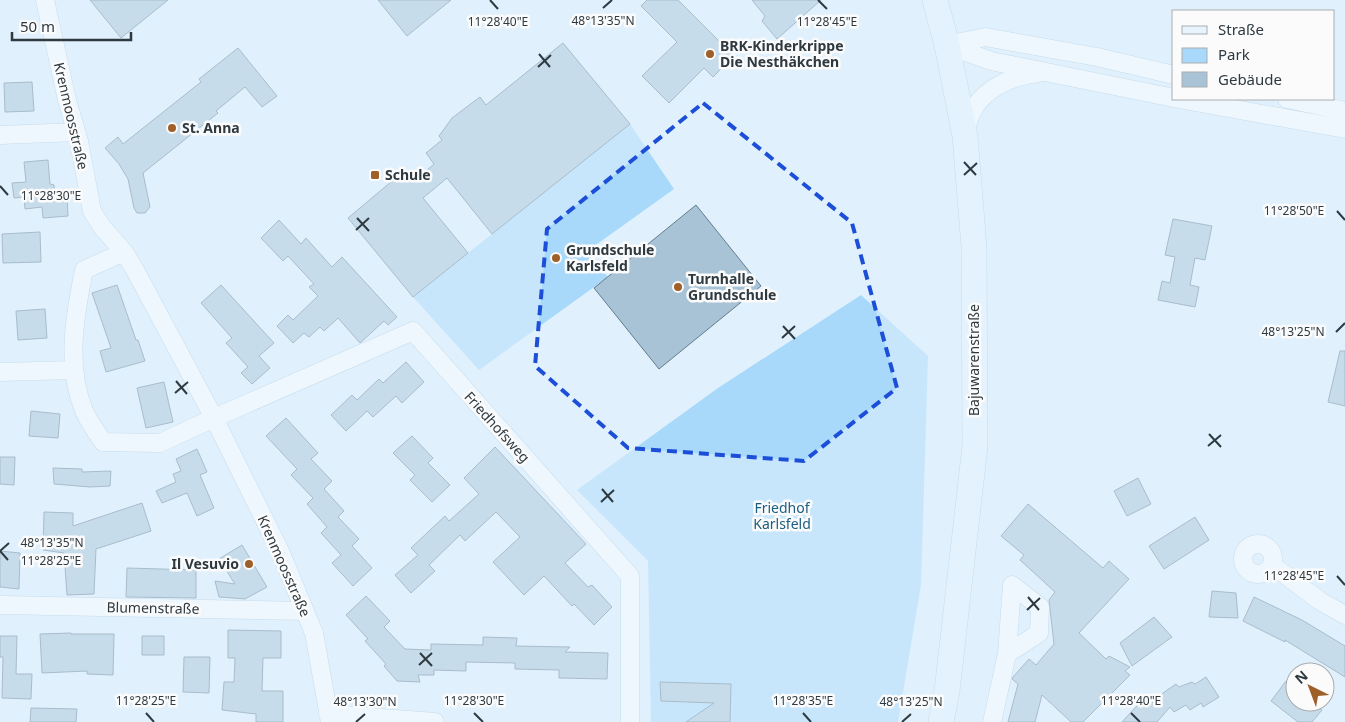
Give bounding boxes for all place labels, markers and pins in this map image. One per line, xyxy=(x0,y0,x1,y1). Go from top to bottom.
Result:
place label: BRK-Kinderkrippe Die Nesthäkchen xyxy=(720,36,844,71)
marker: BRK-Kinderkrippe Die Nesthäkchen xyxy=(704,48,716,60)
place label: St. Anna xyxy=(182,118,240,137)
marker: St. Anna xyxy=(166,122,178,134)
place label: Schule xyxy=(385,165,431,184)
marker: Schule xyxy=(369,169,381,181)
place label: Grundschule Karlsfeld xyxy=(566,240,654,275)
marker: Grundschule Karlsfeld xyxy=(550,252,562,264)
place label: Turnhalle Grundschule xyxy=(688,269,776,304)
marker: Turnhalle Grundschule xyxy=(672,281,684,293)
place label: Il Vesuvio xyxy=(172,554,239,573)
marker: Il Vesuvio xyxy=(243,558,255,570)

